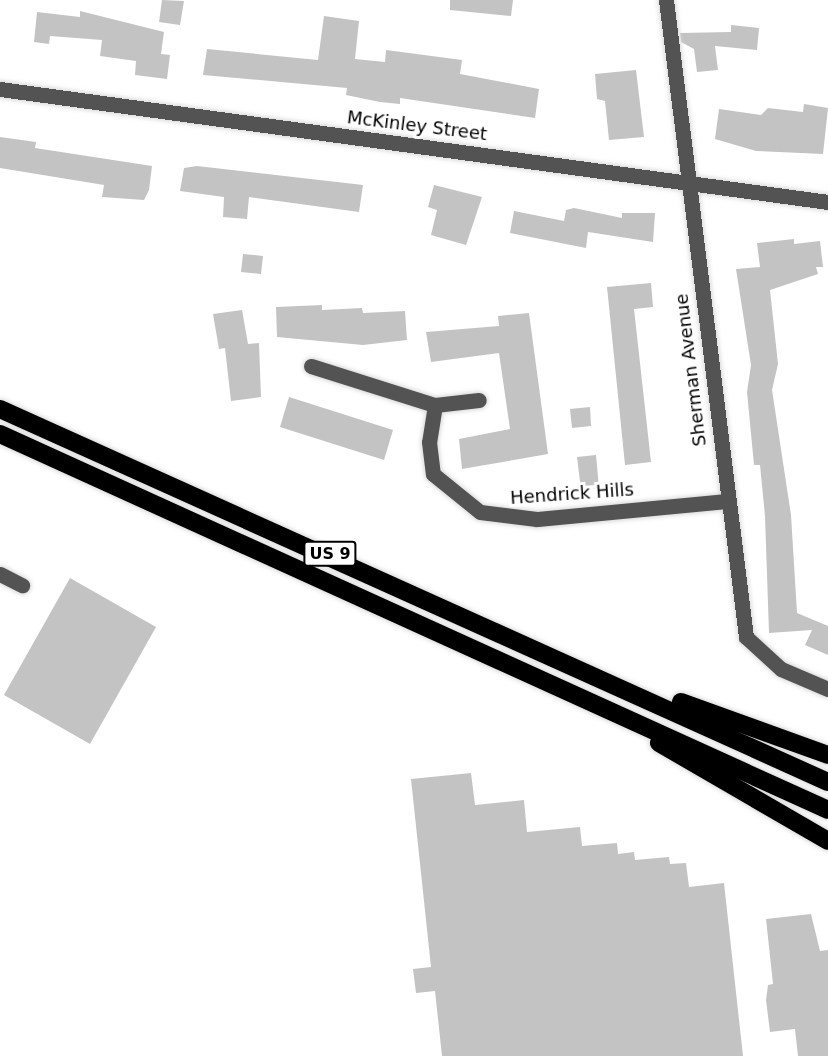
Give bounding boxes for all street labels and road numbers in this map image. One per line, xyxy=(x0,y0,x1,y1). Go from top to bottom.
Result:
street label: McKinley Street xyxy=(346,107,488,145)
street label: Sherman Avenue xyxy=(671,292,711,448)
street label: Hendrick Hills xyxy=(509,479,635,509)
road number: US 9 xyxy=(303,541,357,567)

